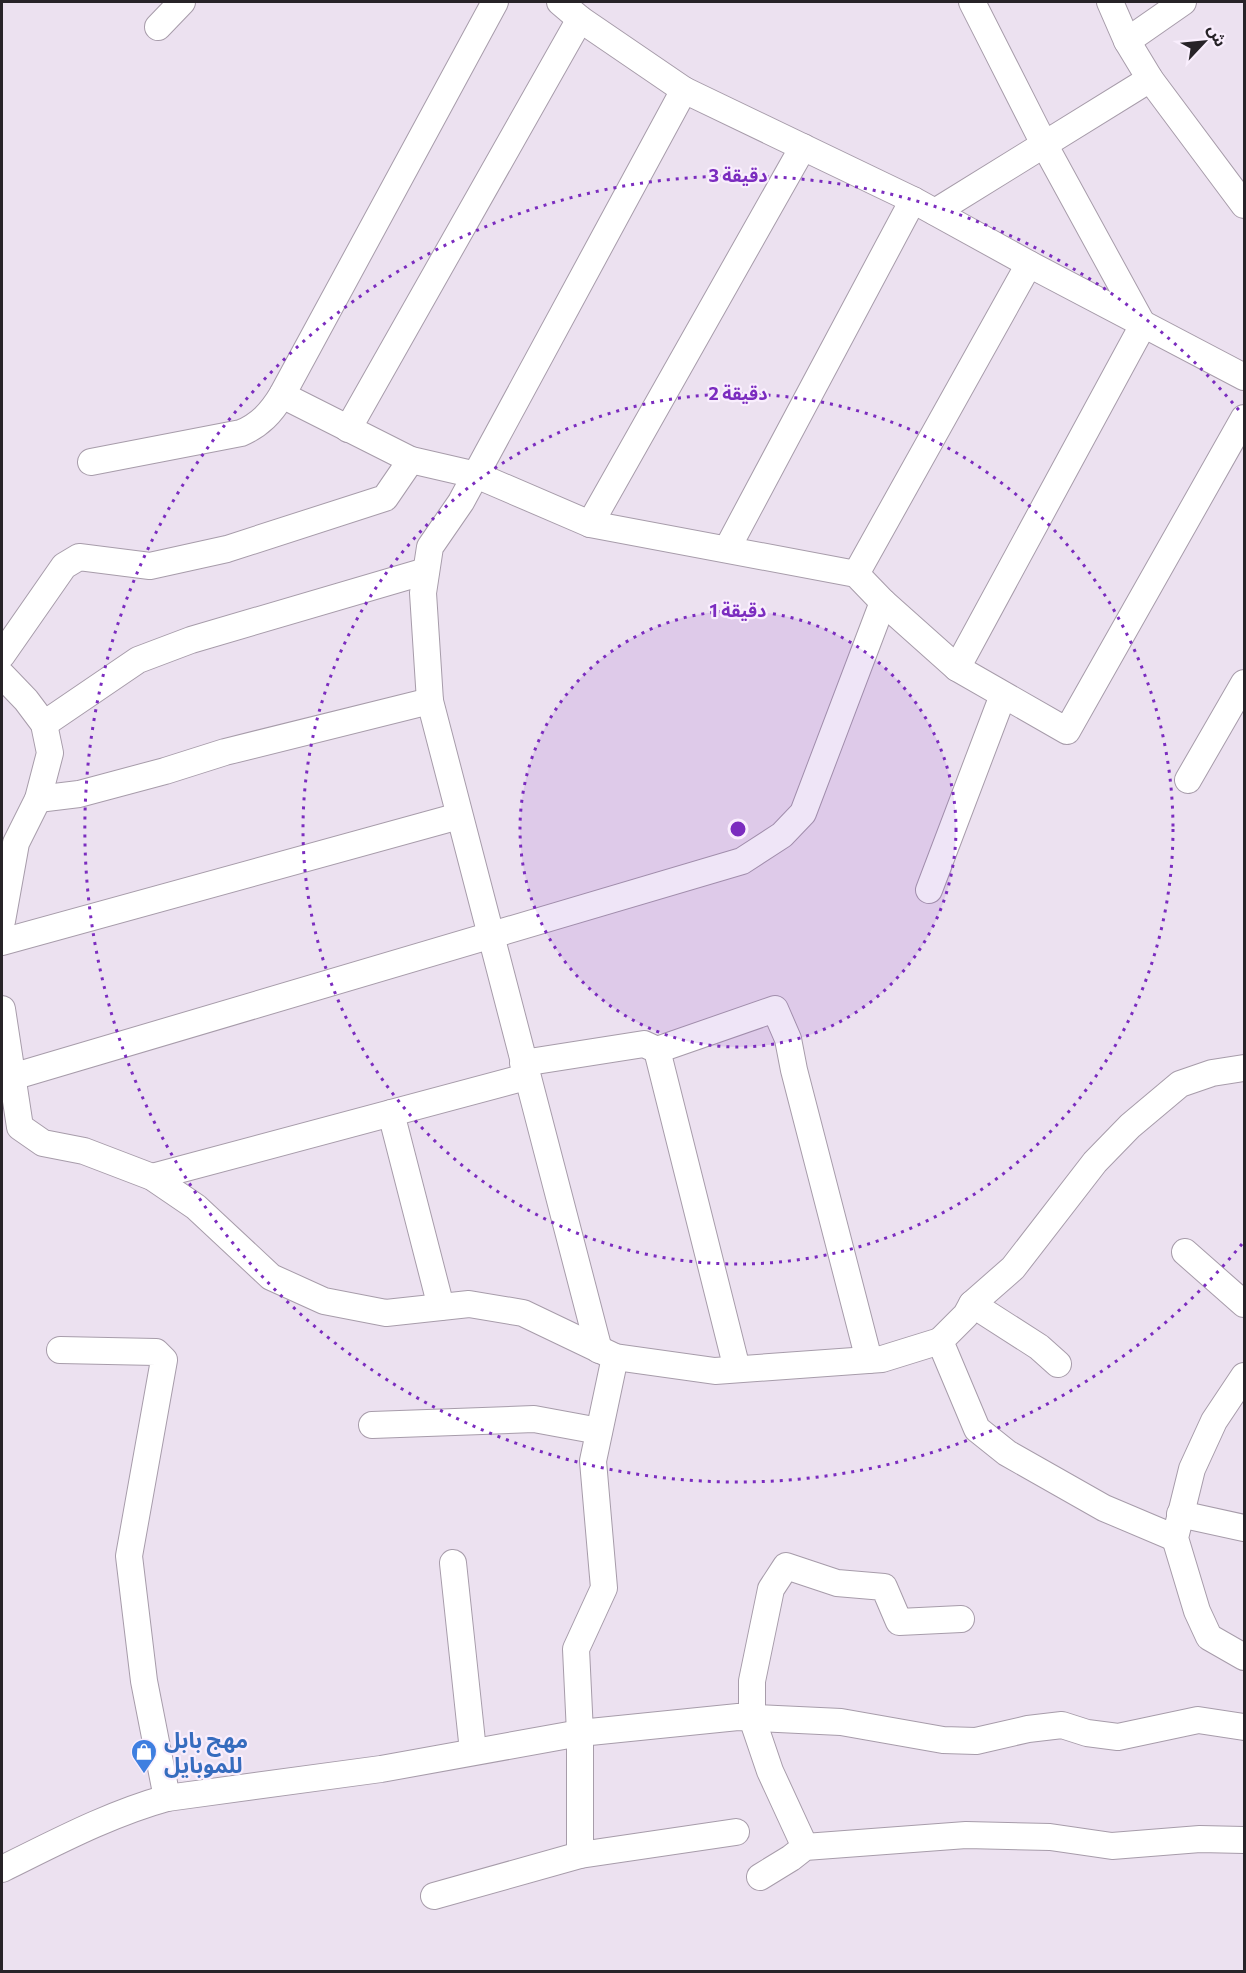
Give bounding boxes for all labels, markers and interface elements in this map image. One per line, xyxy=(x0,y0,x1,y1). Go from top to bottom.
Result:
north arrow xyxy=(1174,12,1234,72)
text: ش xyxy=(1204,21,1231,50)
text: 3 دقيقة xyxy=(708,164,768,186)
text: 2 دقيقة xyxy=(709,382,767,404)
text: 1 دقيقة xyxy=(710,599,766,621)
centre of rings xyxy=(728,819,748,839)
place label: مهج بابل للموبايل xyxy=(164,1726,248,1778)
shop icon: مهج بابل للموبايل xyxy=(129,1737,159,1775)

